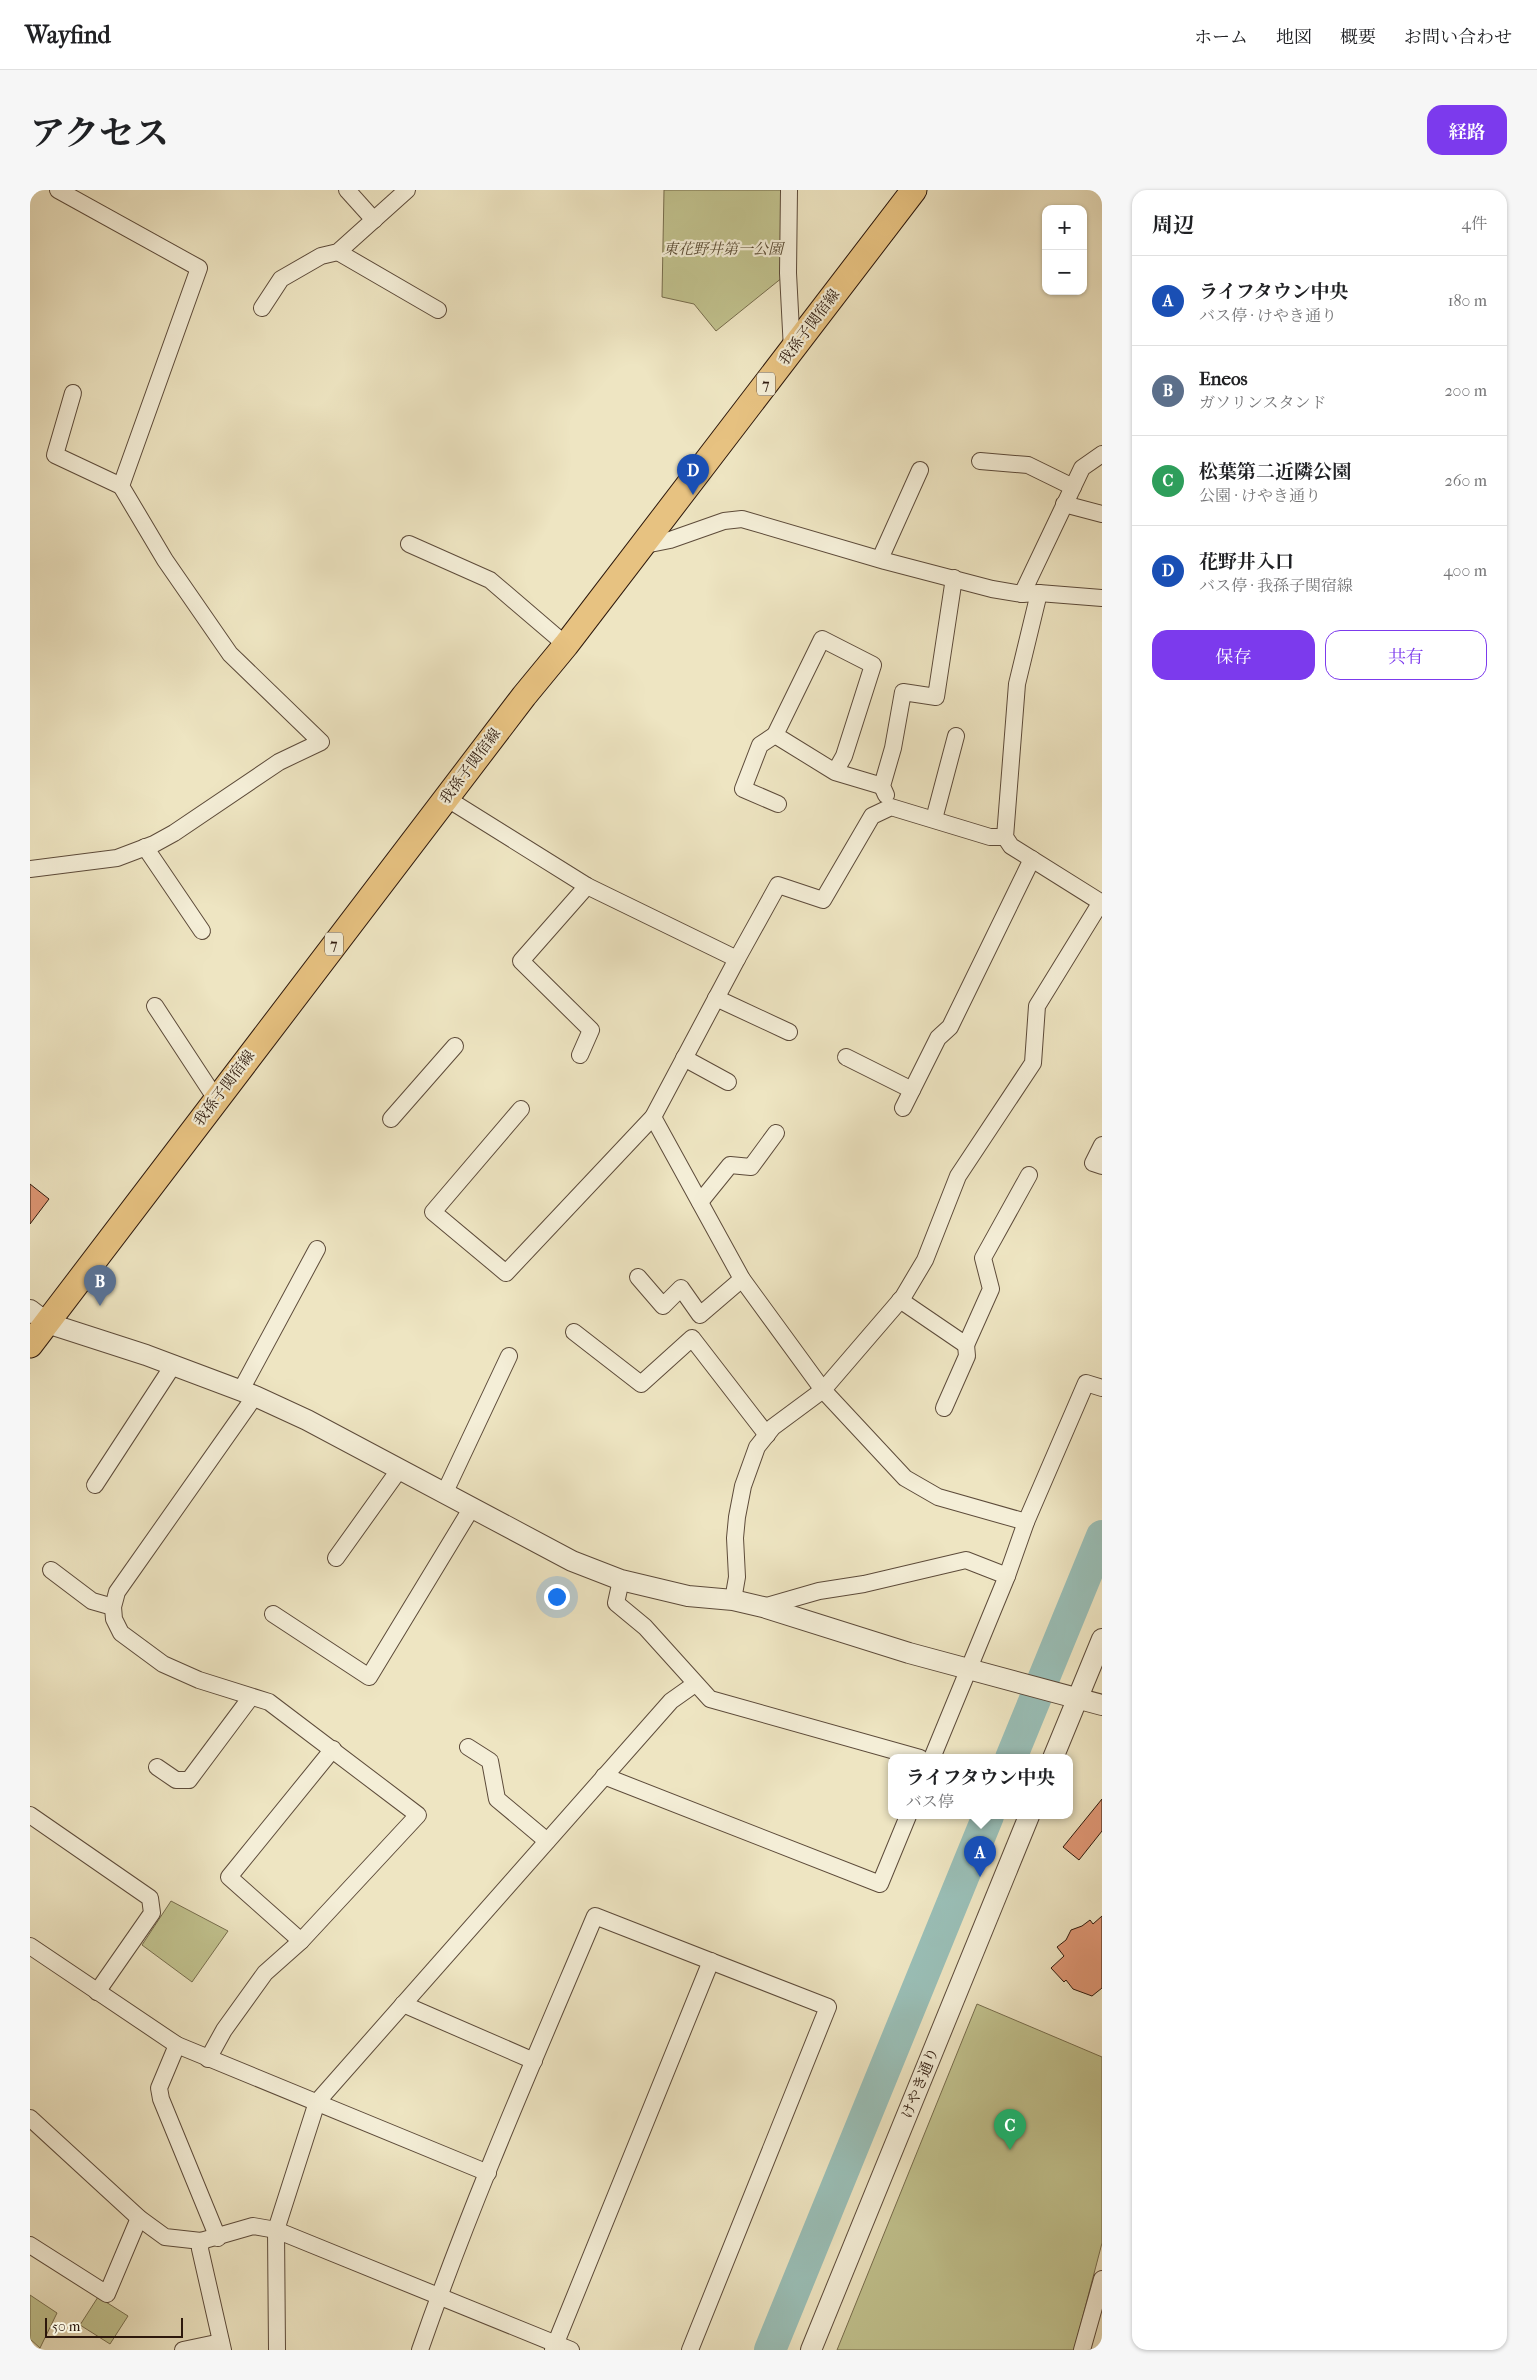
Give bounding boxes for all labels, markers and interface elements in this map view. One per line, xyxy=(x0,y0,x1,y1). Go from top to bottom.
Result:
text: Wayfind xyxy=(25,21,111,49)
text: ホーム xyxy=(1194,27,1248,48)
text: 地図 xyxy=(1276,27,1312,48)
text: 概要 xyxy=(1340,27,1376,48)
text: お問い合わせ xyxy=(1404,27,1512,48)
button: 経路 xyxy=(1427,105,1507,155)
text: アクセス xyxy=(30,113,169,154)
map controls xyxy=(1042,205,1087,295)
button: + xyxy=(1042,205,1087,250)
text: 周辺 xyxy=(1152,213,1194,237)
text: 4件 xyxy=(1462,214,1487,233)
park label: 東花野井第一公園 xyxy=(663,240,786,258)
button: − xyxy=(1042,250,1087,295)
text: ライフタウン中央 xyxy=(1199,281,1349,303)
street label: 我孫子関宿線 xyxy=(775,286,843,368)
text: A xyxy=(1163,291,1173,310)
text: 180 m xyxy=(1448,291,1487,310)
text: バス停 · けやき通り xyxy=(1199,306,1337,325)
text: Eneos xyxy=(1199,368,1248,390)
road number: 7 xyxy=(757,372,775,395)
text: B xyxy=(1163,381,1173,400)
text: 200 m xyxy=(1444,381,1487,400)
text: ガソリンスタンド xyxy=(1199,393,1327,412)
pin: D xyxy=(677,454,709,495)
text: 松葉第二近隣公園 xyxy=(1199,461,1351,483)
text: C xyxy=(1163,471,1173,490)
text: 260 m xyxy=(1445,471,1487,490)
text: 公園 · けやき通り xyxy=(1199,486,1321,505)
text: 花野井入口 xyxy=(1199,551,1294,573)
text: D xyxy=(1162,561,1174,580)
text: 400 m xyxy=(1443,561,1487,580)
text: バス停 · 我孫子関宿線 xyxy=(1199,576,1353,595)
button: 保存 xyxy=(1152,630,1315,680)
button: 共有 xyxy=(1325,630,1487,680)
street label: 我孫子関宿線 xyxy=(436,725,504,807)
road number: 7 xyxy=(325,932,343,956)
street label: 我孫子関宿線 xyxy=(190,1047,258,1129)
pin: B xyxy=(84,1265,116,1306)
your location xyxy=(544,1584,570,1610)
popup xyxy=(888,1754,1073,1819)
text: ライフタウン中央 xyxy=(906,1767,1055,1789)
text: バス停 xyxy=(906,1792,954,1811)
pin: A xyxy=(964,1836,996,1877)
street label: けやき通り xyxy=(898,2045,942,2121)
pin: C xyxy=(994,2109,1026,2150)
scale bar xyxy=(45,2315,182,2338)
text: 50 m xyxy=(52,2318,80,2335)

